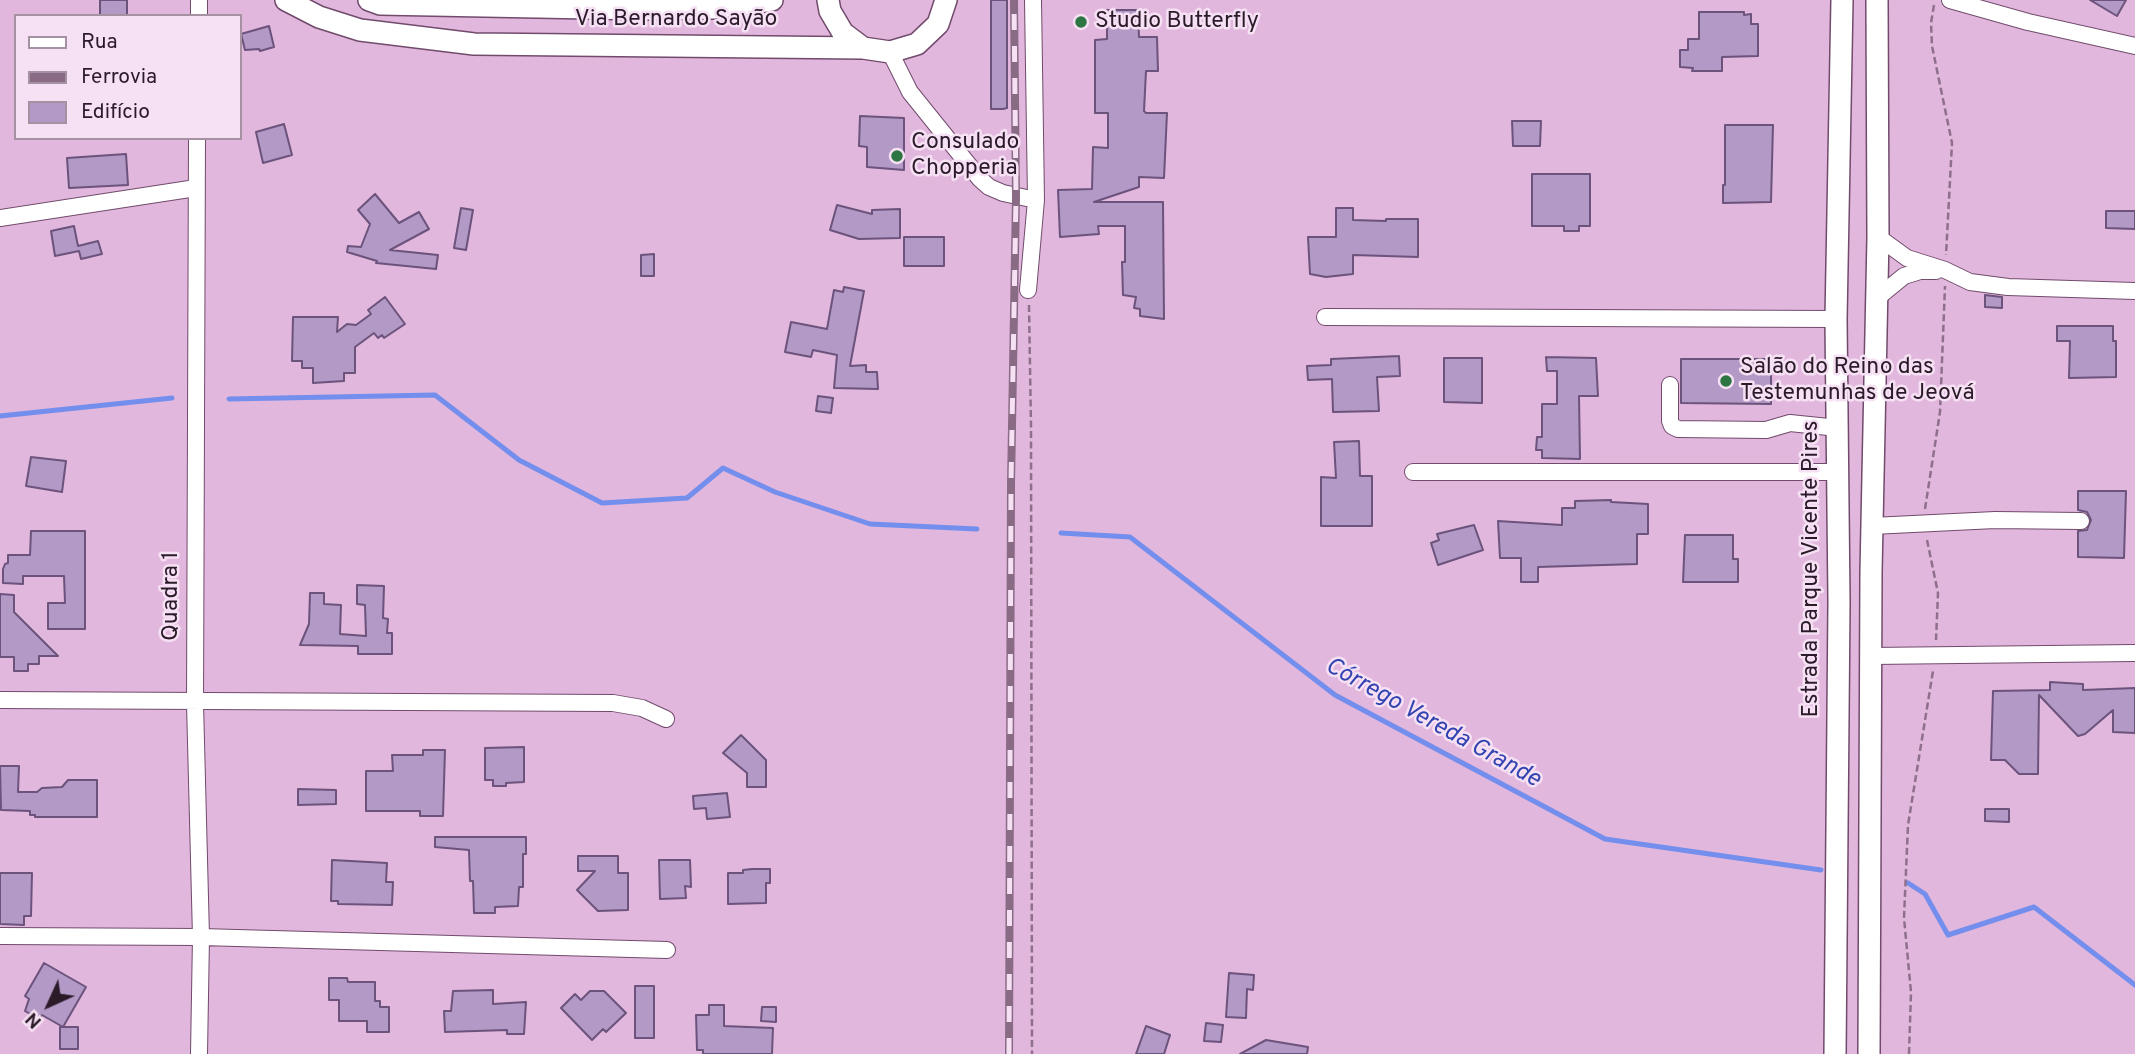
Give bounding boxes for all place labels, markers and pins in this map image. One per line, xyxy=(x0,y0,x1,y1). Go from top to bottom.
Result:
place label: Studio Butterfly xyxy=(1095,8,1259,36)
marker: Studio Butterfly xyxy=(1073,14,1089,30)
place label: Consulado Chopperia xyxy=(911,129,1019,183)
marker: Consulado Chopperia xyxy=(889,148,905,164)
place label: Salão do Reino das Testemunhas de Jeová xyxy=(1740,354,1975,408)
marker: Salão do Reino das Testemunhas de Jeová xyxy=(1718,373,1734,389)

